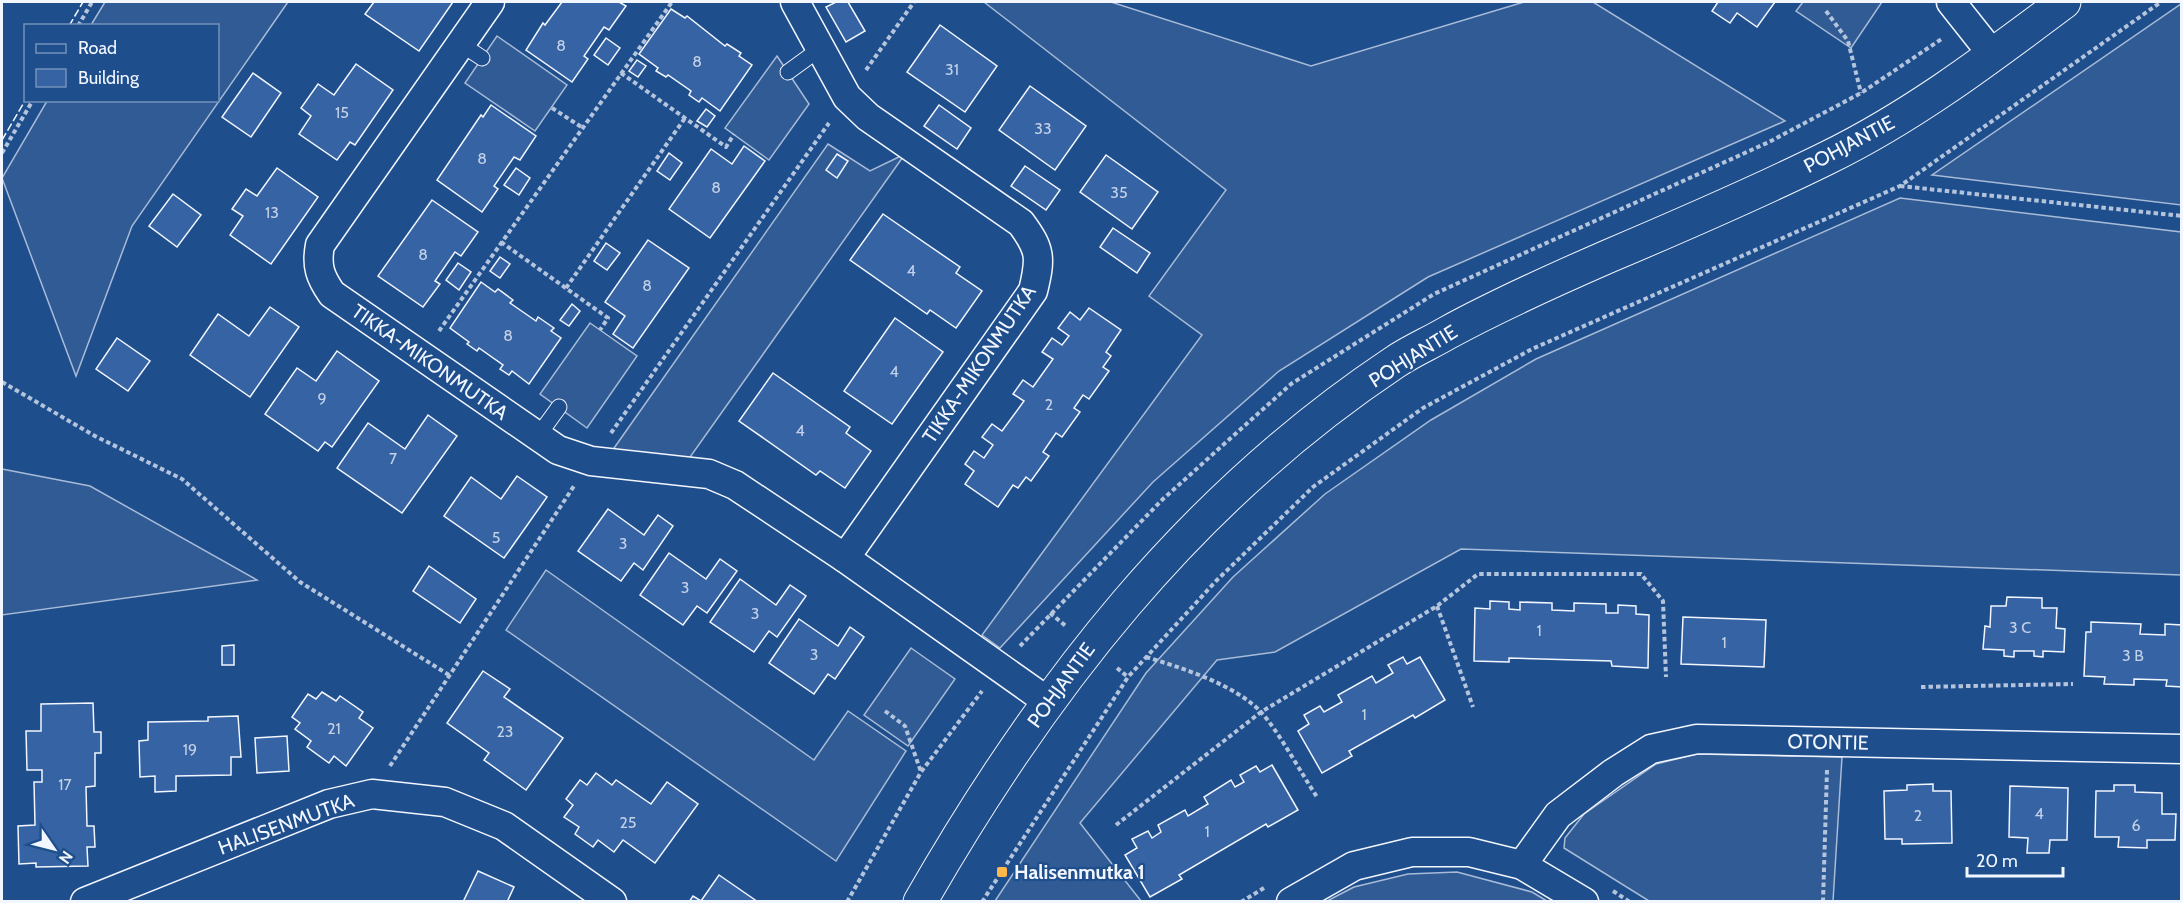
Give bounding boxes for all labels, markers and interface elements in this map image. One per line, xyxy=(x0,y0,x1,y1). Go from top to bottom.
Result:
legend xyxy=(24,24,219,102)
house number: 8 xyxy=(556,36,566,55)
text: Road xyxy=(78,37,117,59)
house number: 8 xyxy=(692,52,702,71)
house number: 31 xyxy=(945,60,959,79)
text: Building xyxy=(78,67,140,89)
house number: 15 xyxy=(335,103,349,122)
street label: POHJANTIE xyxy=(1800,110,1898,178)
house number: 33 xyxy=(1034,119,1052,138)
house number: 8 xyxy=(477,149,487,168)
house number: 8 xyxy=(711,178,721,197)
house number: 35 xyxy=(1110,183,1128,202)
house number: 13 xyxy=(265,203,279,222)
house number: 8 xyxy=(418,245,428,264)
house number: 4 xyxy=(906,261,916,280)
house number: 8 xyxy=(642,276,652,295)
street label: TIKKA-MIKONMUTKA xyxy=(917,280,1041,448)
street label: TIKKA-MIKONMUTKA xyxy=(347,299,513,425)
street label: POHJANTIE xyxy=(1365,320,1461,392)
house number: 8 xyxy=(503,326,513,345)
house number: 4 xyxy=(889,362,899,381)
house number: 9 xyxy=(317,389,327,408)
house number: 2 xyxy=(1045,395,1053,414)
house number: 4 xyxy=(795,421,805,440)
house number: 7 xyxy=(389,449,397,468)
house number: 5 xyxy=(492,528,500,547)
house number: 3 xyxy=(619,534,627,553)
house number: 3 xyxy=(681,578,689,597)
house number: 3 xyxy=(751,604,759,623)
house number: 3 C xyxy=(2009,618,2031,637)
house number: 1 xyxy=(1536,621,1542,640)
house number: 1 xyxy=(1721,633,1727,652)
street label: POHJANTIE xyxy=(1022,638,1100,732)
house number: 3 xyxy=(810,645,818,664)
house number: 3 B xyxy=(2122,646,2144,665)
house number: 1 xyxy=(1361,705,1367,724)
house number: 21 xyxy=(327,719,341,738)
house number: 23 xyxy=(496,722,514,741)
street label: OTONTIE xyxy=(1787,729,1869,755)
house number: 19 xyxy=(183,740,197,759)
house number: 17 xyxy=(58,775,72,794)
street label: HALISENMUTKA xyxy=(215,788,358,860)
house number: 4 xyxy=(2034,804,2044,823)
house number: 2 xyxy=(1914,806,1922,825)
house number: 25 xyxy=(619,813,637,832)
house number: 6 xyxy=(2131,816,2141,835)
north arrow xyxy=(24,819,84,879)
house number: 1 xyxy=(1204,822,1210,841)
scale bar xyxy=(1967,840,2063,878)
text: N xyxy=(55,847,77,867)
text: 20 m xyxy=(1976,850,2018,872)
place label: Halisenmutka 1 xyxy=(1014,860,1145,884)
marker: Halisenmutka 1 xyxy=(995,865,1009,879)

